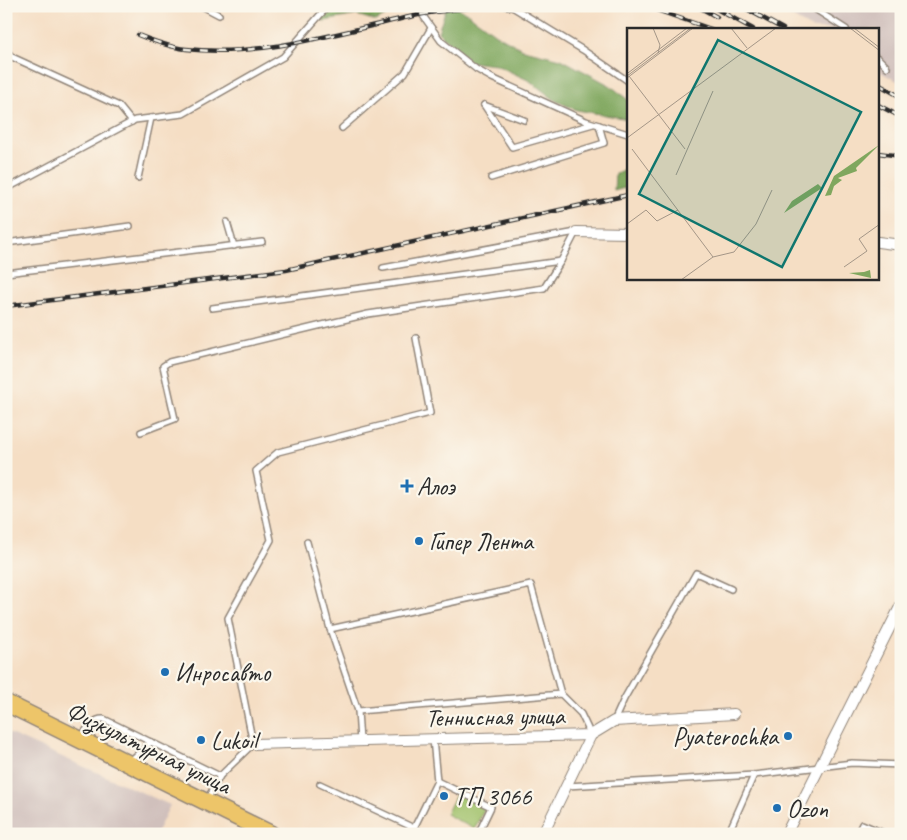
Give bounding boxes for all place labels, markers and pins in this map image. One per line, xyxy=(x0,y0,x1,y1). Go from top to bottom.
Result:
place label: Алоэ xyxy=(417,471,456,503)
marker: Алоэ xyxy=(401,480,413,492)
place label: Гипер Лента xyxy=(429,526,535,558)
marker: Гипер Лента xyxy=(413,535,425,547)
place label: Инросавто xyxy=(175,657,272,689)
marker: Инросавто xyxy=(159,666,171,678)
place label: Pyaterochka xyxy=(673,721,780,753)
place label: Lukoil xyxy=(211,725,262,757)
marker: Pyaterochka xyxy=(782,730,794,742)
marker: Lukoil xyxy=(195,734,207,746)
place label: ТП 3066 xyxy=(454,781,532,813)
marker: ТП 3066 xyxy=(438,790,450,802)
place label: Ozon xyxy=(787,793,829,825)
marker: Ozon xyxy=(771,802,783,814)

